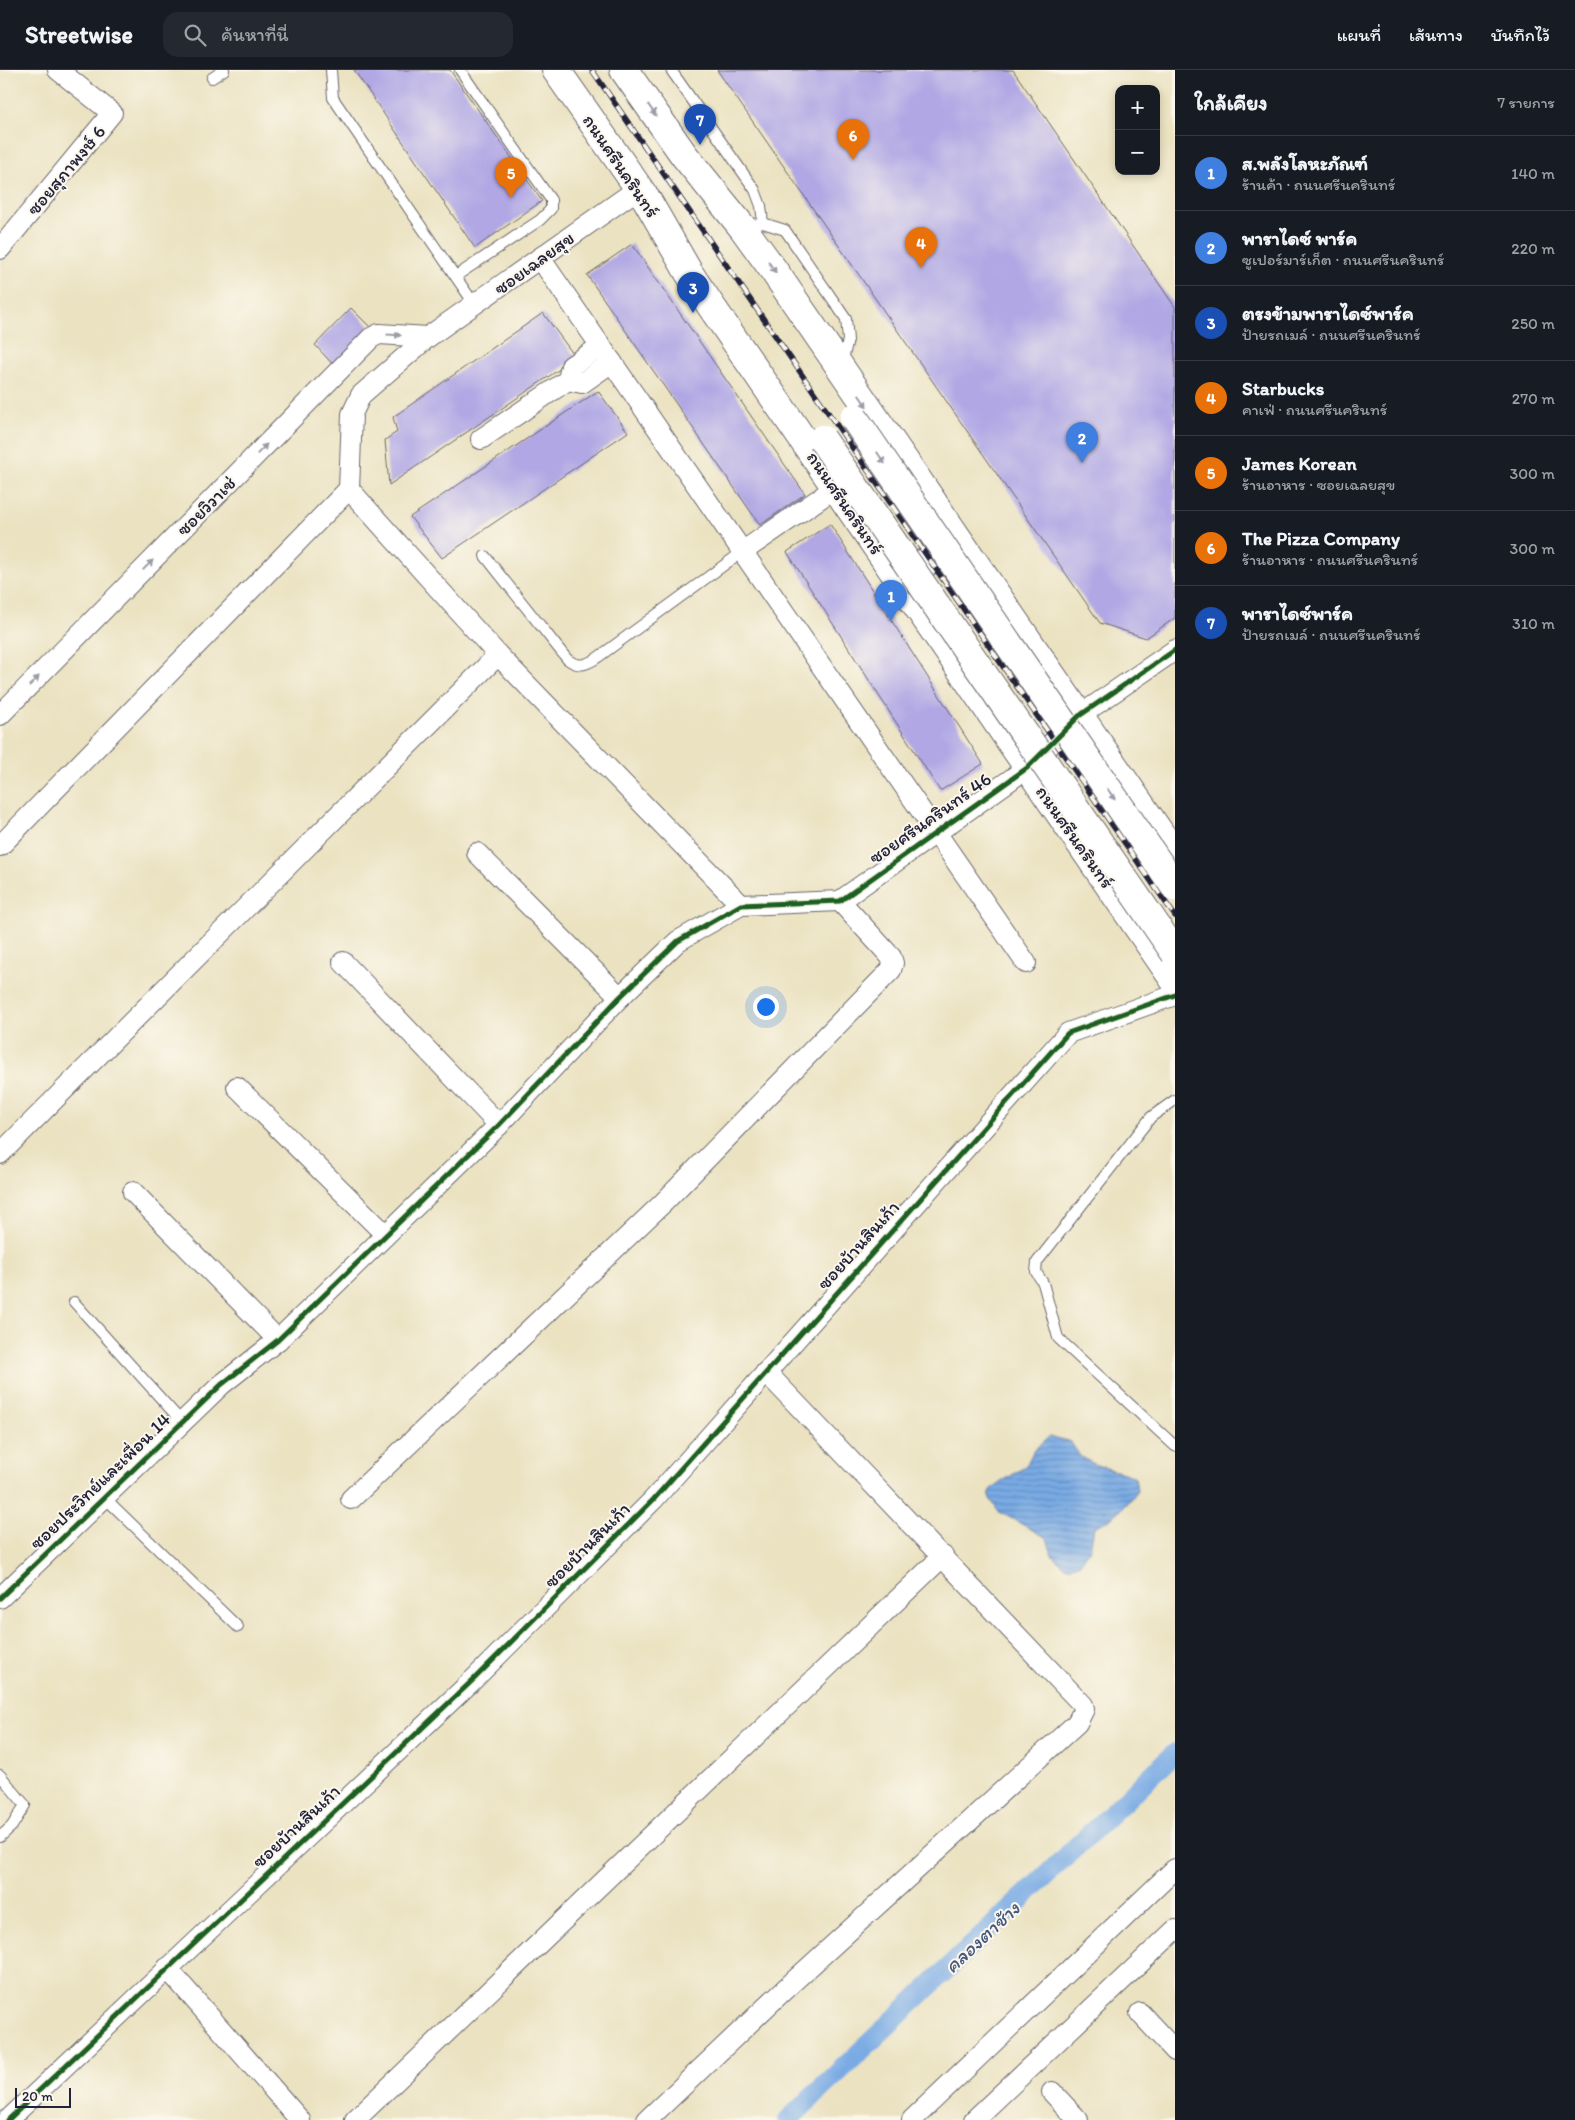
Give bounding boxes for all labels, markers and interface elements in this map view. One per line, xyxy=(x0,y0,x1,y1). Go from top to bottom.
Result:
search box xyxy=(163,12,513,57)
text: Streetwise xyxy=(25,20,133,49)
icon: search xyxy=(181,21,209,49)
text: ค้นหาที่นี่ xyxy=(221,23,289,46)
text: แผนที่ xyxy=(1337,24,1381,46)
text: เส้นทาง xyxy=(1409,24,1463,46)
text: บันทึกไว้ xyxy=(1491,24,1550,46)
map controls xyxy=(1115,85,1160,175)
button: + xyxy=(1115,85,1160,130)
text: ใกล้เคียง xyxy=(1195,90,1267,115)
text: 7 รายการ xyxy=(1497,93,1555,112)
one-way arrow xyxy=(647,103,657,117)
pin: 7 xyxy=(684,104,716,145)
street label: ถนนศรีนครินทร์ xyxy=(578,110,664,223)
pin: 6 xyxy=(837,119,869,160)
street label: ซอยสุภาพงษ์ 6 xyxy=(22,120,111,220)
button: − xyxy=(1115,130,1160,175)
text: ส.พลังโลหะภัณฑ์ xyxy=(1242,152,1368,175)
pin: 5 xyxy=(495,157,527,198)
text: 1 xyxy=(1207,164,1215,183)
text: 140 m xyxy=(1511,164,1555,183)
text: ร้านค้า · ถนนศรีนครินทร์ xyxy=(1242,175,1395,194)
street label: ซอยเฉลยสุข xyxy=(489,226,579,301)
pin: 4 xyxy=(905,227,937,268)
text: พาราไดซ์ พาร์ค xyxy=(1242,227,1357,250)
text: 2 xyxy=(1207,239,1215,258)
text: 220 m xyxy=(1511,239,1555,258)
text: ซูเปอร์มาร์เก็ต · ถนนศรีนครินทร์ xyxy=(1242,250,1444,269)
one-way arrow xyxy=(767,260,777,274)
pin: 3 xyxy=(677,272,709,313)
text: ตรงข้ามพาราไดซ์พาร์ค xyxy=(1242,302,1414,325)
text: 3 xyxy=(1207,314,1215,333)
text: 250 m xyxy=(1511,314,1555,333)
text: ป้ายรถเมล์ · ถนนศรีนครินทร์ xyxy=(1242,325,1421,344)
one-way arrow xyxy=(387,331,403,339)
text: Starbucks xyxy=(1242,377,1324,400)
text: 4 xyxy=(1206,389,1216,408)
text: 270 m xyxy=(1512,389,1555,408)
one-way arrow xyxy=(858,394,868,408)
text: คาเฟ่ · ถนนศรีนครินทร์ xyxy=(1242,400,1387,419)
pin: 2 xyxy=(1066,422,1098,463)
one-way arrow xyxy=(256,443,268,455)
street label: ถนนศรีนครินทร์ xyxy=(802,447,888,560)
one-way arrow xyxy=(876,451,886,465)
text: James Korean xyxy=(1242,452,1357,475)
text: 5 xyxy=(1207,464,1215,483)
text: 300 m xyxy=(1510,464,1555,483)
street label: ซอยวิวาเช่ xyxy=(171,471,241,541)
text: ร้านอาหาร · ซอยเฉลยสุข xyxy=(1242,475,1395,494)
text: The Pizza Company xyxy=(1242,527,1400,550)
text: 6 xyxy=(1207,539,1215,558)
text: 300 m xyxy=(1510,539,1555,558)
text: ร้านอาหาร · ถนนศรีนครินทร์ xyxy=(1242,550,1418,569)
one-way arrow xyxy=(142,559,154,571)
pin: 1 xyxy=(875,580,907,621)
text: พาราไดซ์พาร์ค xyxy=(1242,602,1353,625)
text: 7 xyxy=(1207,614,1215,633)
text: 310 m xyxy=(1512,614,1555,633)
text: ป้ายรถเมล์ · ถนนศรีนครินทร์ xyxy=(1242,625,1421,644)
one-way arrow xyxy=(28,675,40,687)
street label: ซอยศรีนครินทร์ 46 xyxy=(864,767,996,869)
street label: ถนนศรีนครินทร์ xyxy=(1031,781,1119,893)
one-way arrow xyxy=(1106,787,1116,801)
your location xyxy=(753,994,779,1020)
street label: ซอยบ้านสินเก้า xyxy=(812,1196,904,1294)
street label: ซอยประวิทย์และเพื่อน 14 xyxy=(25,1408,175,1554)
street label: ซอยบ้านสินเก้า xyxy=(539,1497,635,1593)
street label: ซอยบ้านสินเก้า xyxy=(247,1779,345,1873)
water label: คลองตาช้าง xyxy=(939,1895,1026,1978)
scale bar xyxy=(15,2085,71,2108)
text: 20 m xyxy=(22,2088,53,2105)

